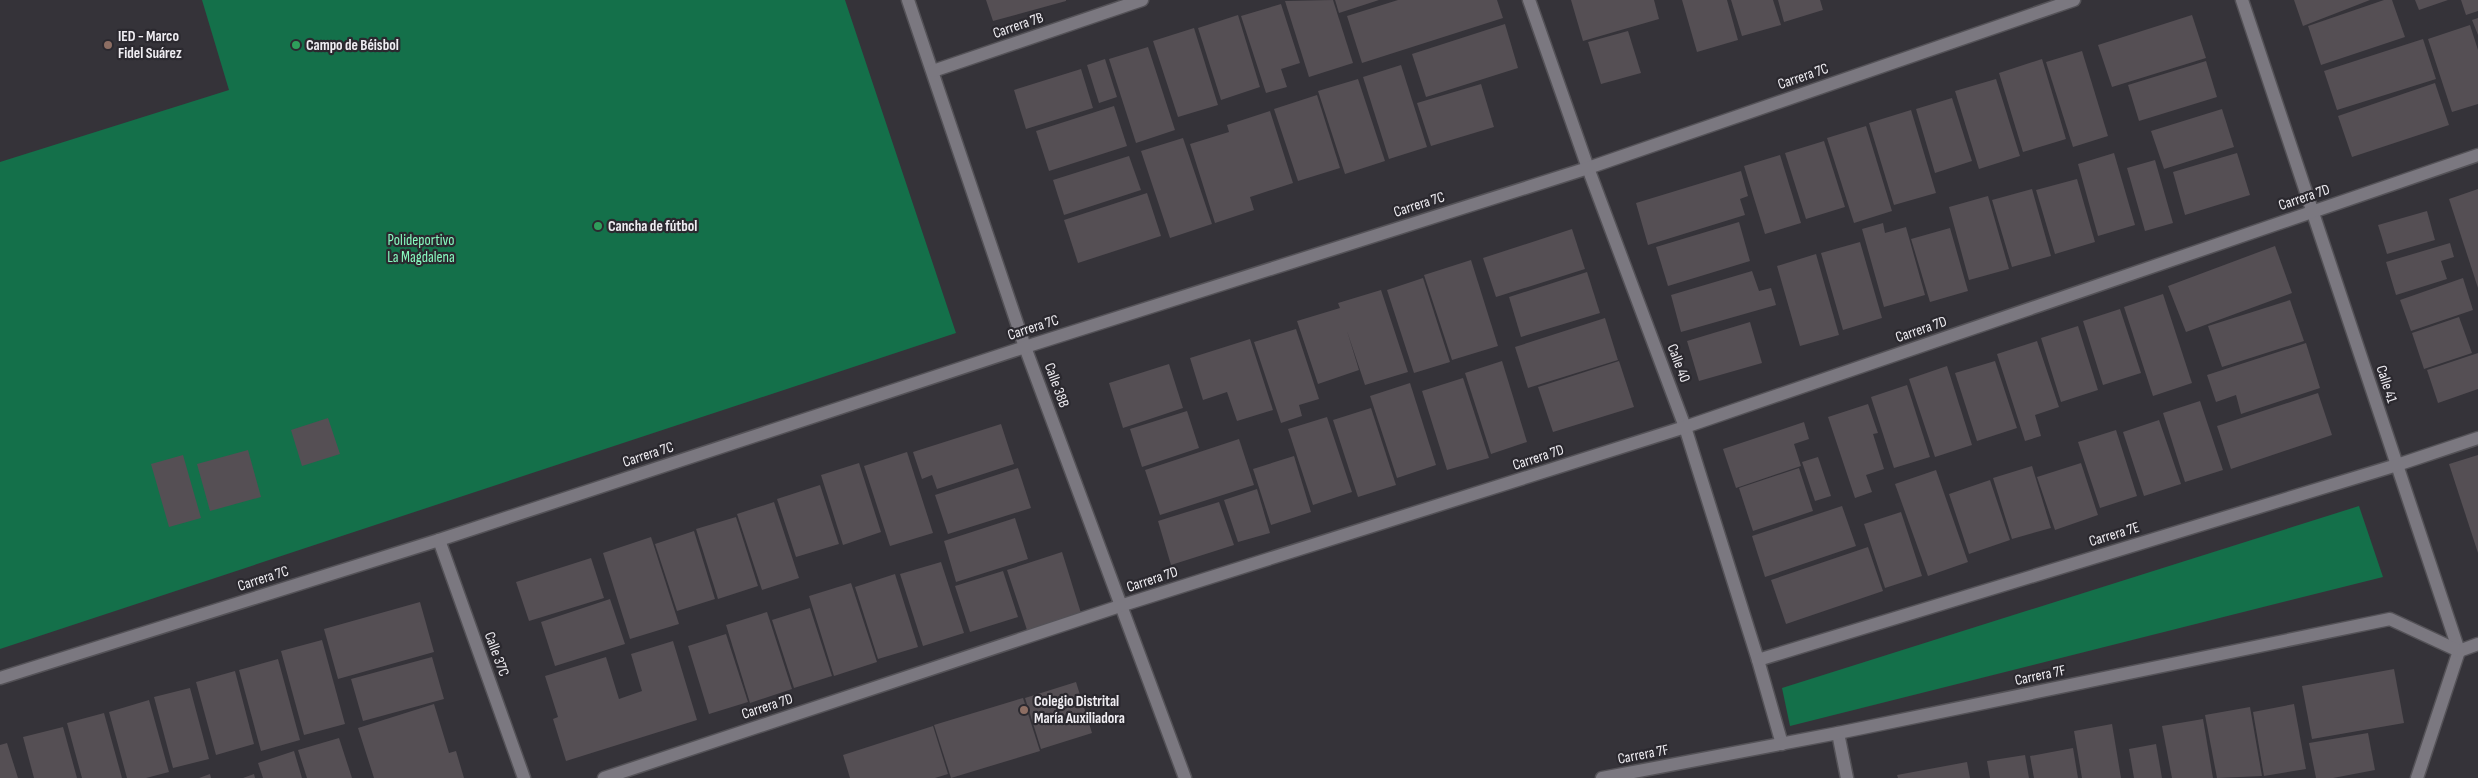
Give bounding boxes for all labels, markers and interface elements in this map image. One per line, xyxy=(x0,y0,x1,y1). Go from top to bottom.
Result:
street label: Carrera 7B xyxy=(990,8,1046,43)
place label: IED - Marco Fidel Suárez xyxy=(118,27,182,63)
place label: Campo de Béisbol xyxy=(306,36,399,55)
marker: IED - Marco Fidel Suárez xyxy=(102,39,114,51)
marker: Campo de Béisbol xyxy=(290,39,302,51)
street label: Carrera 7C xyxy=(1775,59,1831,94)
street label: Carrera 7D xyxy=(2276,180,2332,215)
street label: Carrera 7C xyxy=(1391,187,1447,222)
place label: Cancha de fútbol xyxy=(608,217,697,236)
marker: Cancha de fútbol xyxy=(592,220,604,232)
park label: Polideportivo La Magdalena xyxy=(387,231,455,267)
street label: Carrera 7C xyxy=(1005,310,1061,345)
street label: Carrera 7D xyxy=(1893,312,1949,347)
street label: Calle 40 xyxy=(1663,341,1695,385)
street label: Calle 38B xyxy=(1040,360,1073,410)
street label: Calle 41 xyxy=(2372,363,2402,406)
street label: Carrera 7C xyxy=(620,437,676,472)
street label: Carrera 7D xyxy=(1510,440,1566,475)
street label: Carrera 7E xyxy=(2087,518,2142,551)
street label: Carrera 7C xyxy=(235,561,291,596)
street label: Carrera 7D xyxy=(1124,562,1180,597)
street label: Calle 37C xyxy=(480,629,513,679)
street label: Carrera 7F xyxy=(2013,661,2067,690)
street label: Carrera 7D xyxy=(739,689,795,724)
place label: Colegio Distrital María Auxiliadora xyxy=(1034,692,1125,728)
marker: Colegio Distrital María Auxiliadora xyxy=(1018,704,1030,716)
street label: Carrera 7F xyxy=(1616,740,1670,769)

